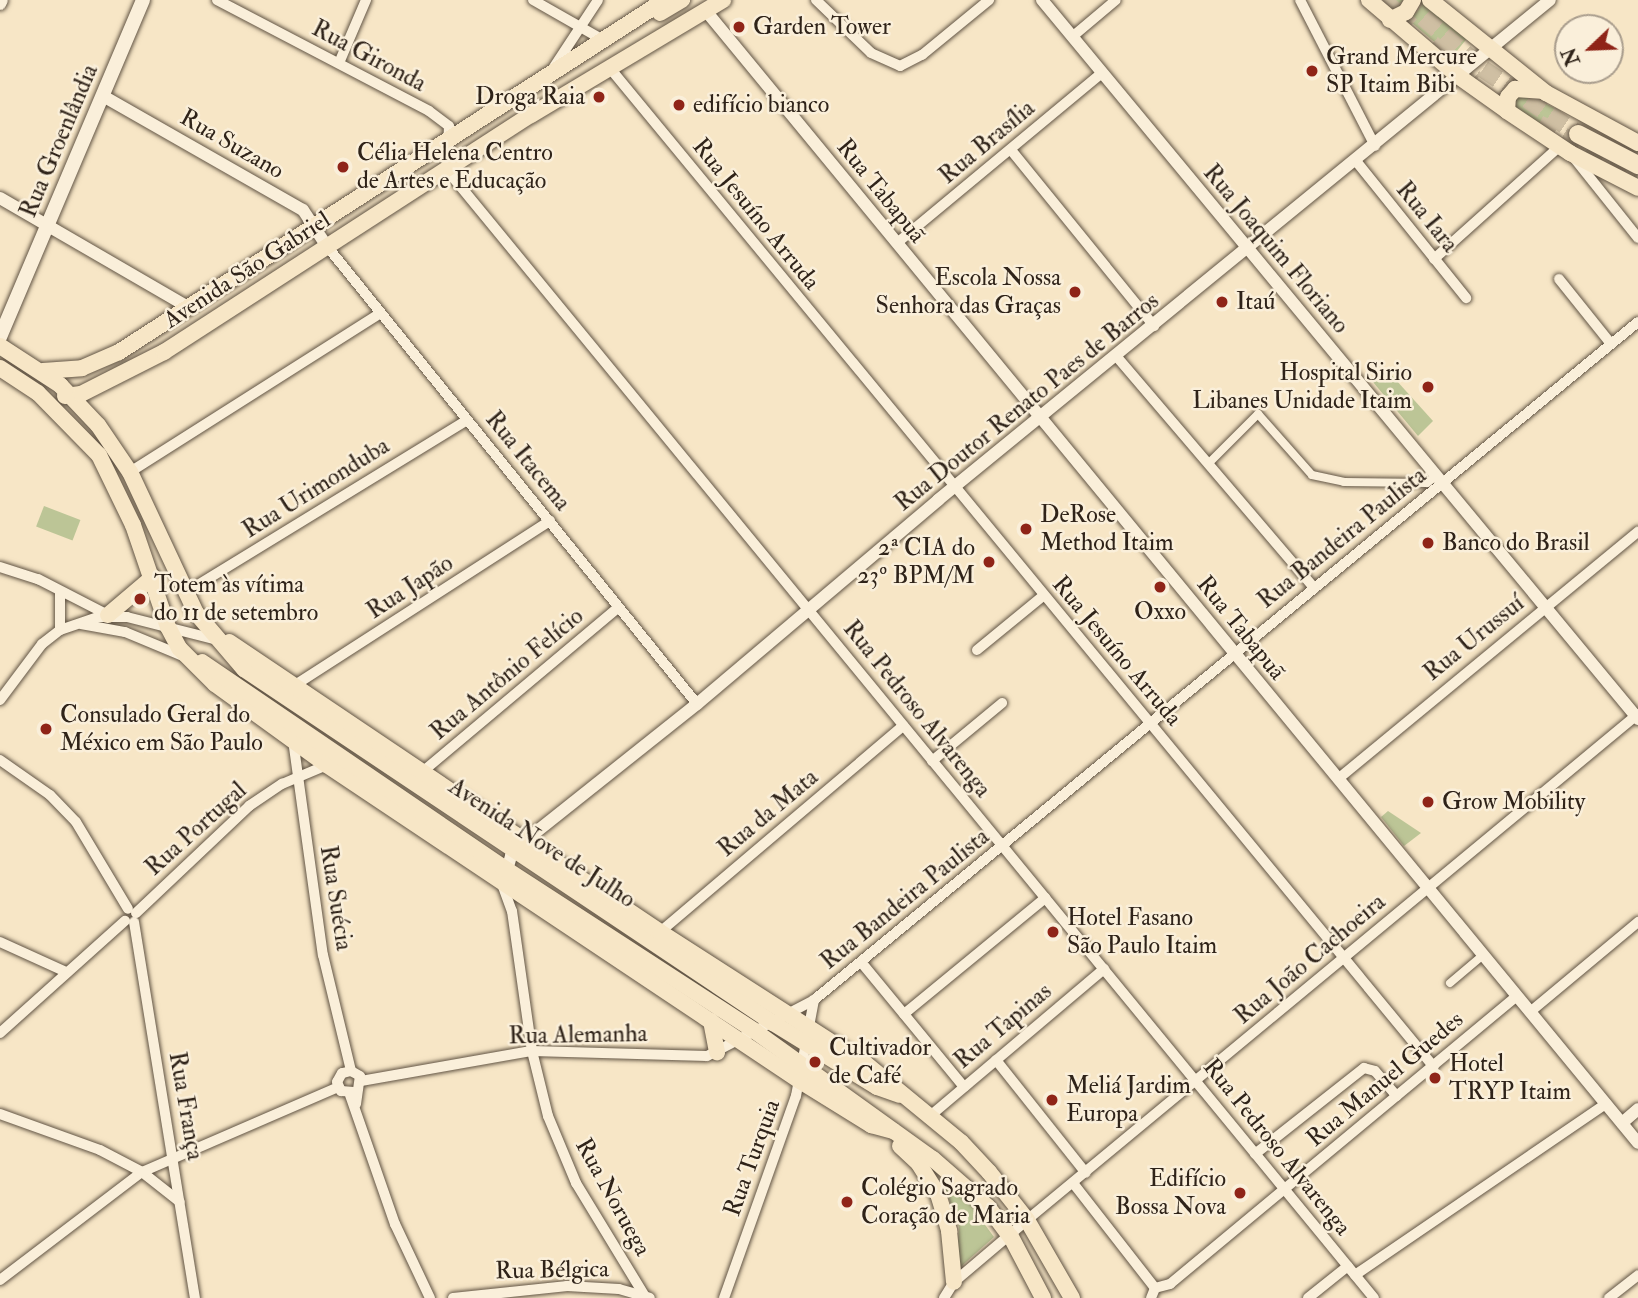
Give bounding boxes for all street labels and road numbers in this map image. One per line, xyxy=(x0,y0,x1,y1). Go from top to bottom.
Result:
street label: Rua Gironda xyxy=(307,14,431,98)
street label: Rua Groenlândia xyxy=(14,60,104,222)
street label: Rua Brasília xyxy=(933,94,1041,190)
street label: Rua Suzano xyxy=(175,103,289,185)
street label: Rua Jesuíno Arruda xyxy=(686,132,826,296)
street label: Rua Tabapuã xyxy=(830,133,932,249)
street label: Rua Joaquim Floriano xyxy=(1197,159,1355,339)
street label: Rua Iara xyxy=(1390,176,1464,258)
street label: Avenida São Gabriel xyxy=(158,205,336,335)
street label: Rua Doutor Renato Paes de Barros xyxy=(889,287,1165,517)
street label: Rua Itacema xyxy=(479,406,577,516)
street label: Rua Urimonduba xyxy=(237,431,395,545)
street label: Rua Bandeira Paulista xyxy=(1252,461,1432,615)
street label: Rua Japão xyxy=(362,549,458,625)
street label: Rua Jesuíno Arruda xyxy=(1046,570,1188,732)
street label: Rua Tabapuã xyxy=(1190,570,1292,686)
street label: Rua Urussuí xyxy=(1418,589,1530,687)
street label: Rua Antônio Felício xyxy=(425,602,589,746)
street label: Rua Pedroso Alvarenga xyxy=(837,615,997,803)
street label: Rua da Mata xyxy=(712,763,824,863)
street label: Avenida Nove de Julho xyxy=(443,772,641,914)
street label: Rua Portugal xyxy=(139,776,253,882)
street label: Rua Bandeira Paulista xyxy=(815,822,995,976)
street label: Rua Suécia xyxy=(313,843,359,953)
street label: Rua João Cachoeira xyxy=(1229,888,1391,1030)
street label: Rua Tapinas xyxy=(948,977,1058,1075)
street label: Rua Manuel Guedes xyxy=(1301,1005,1469,1153)
street label: Rua Alemanha xyxy=(508,1019,648,1051)
street label: Rua França xyxy=(162,1050,210,1162)
street label: Rua Pedroso Alvarenga xyxy=(1197,1053,1357,1241)
street label: Rua Turquia xyxy=(718,1096,786,1220)
street label: Rua Noruega xyxy=(569,1133,657,1261)
street label: Rua Bélgica xyxy=(495,1255,609,1285)

